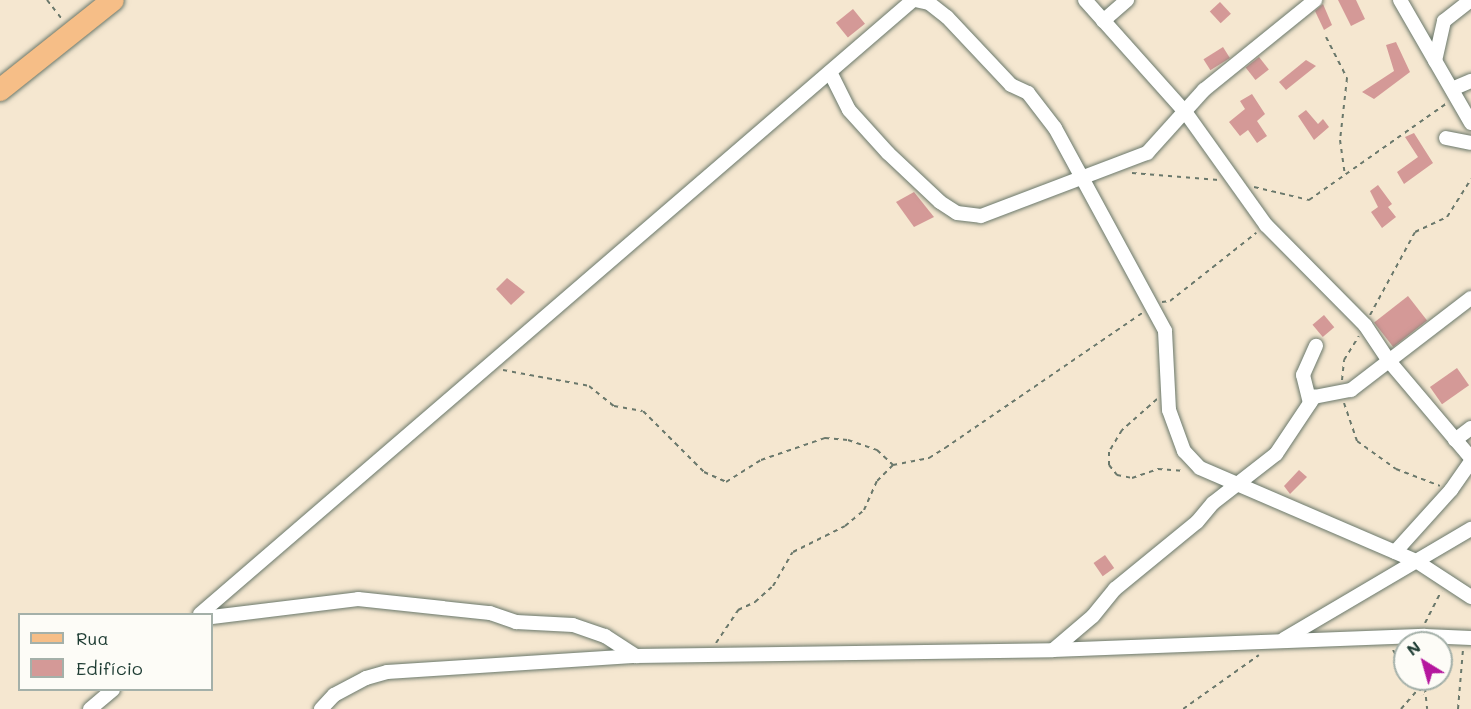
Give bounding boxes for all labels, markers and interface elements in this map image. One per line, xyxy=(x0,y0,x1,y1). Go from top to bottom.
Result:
legend xyxy=(18,613,213,691)
text: Rua xyxy=(76,626,109,650)
north arrow xyxy=(1393,631,1453,691)
text: N xyxy=(1402,636,1424,660)
text: Edifício xyxy=(76,656,143,680)

